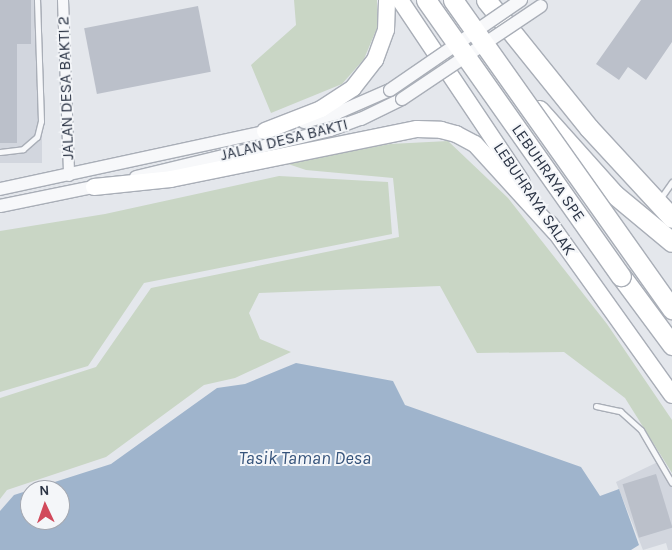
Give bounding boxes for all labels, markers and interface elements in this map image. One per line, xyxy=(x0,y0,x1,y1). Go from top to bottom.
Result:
street label: JALAN DESA BAKTI 2 xyxy=(54,16,78,160)
street label: JALAN DESA BAKTI xyxy=(218,115,350,165)
street label: LEBUHRAYA SPE xyxy=(507,121,589,225)
street label: LEBUHRAYA SALAK xyxy=(489,139,579,259)
water label: Tasik Taman Desa xyxy=(239,447,371,469)
north arrow xyxy=(20,480,70,530)
text: N xyxy=(39,482,50,499)

